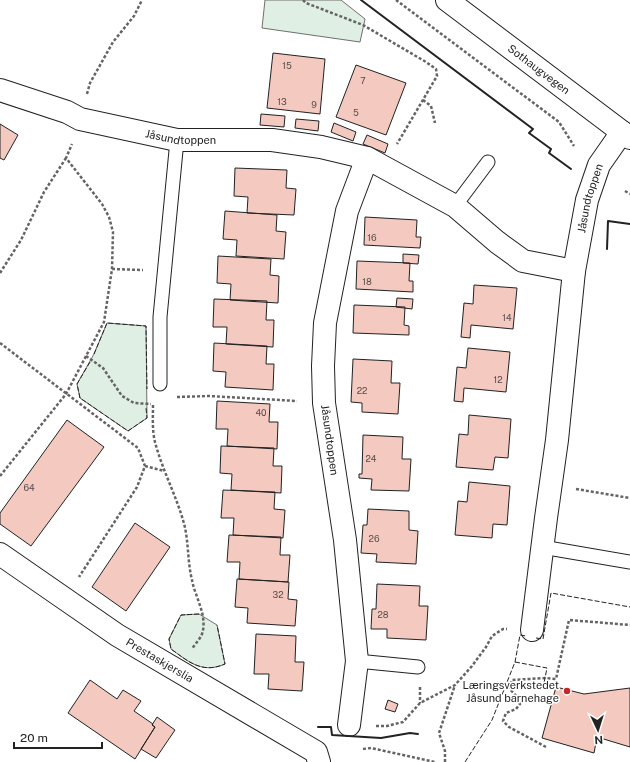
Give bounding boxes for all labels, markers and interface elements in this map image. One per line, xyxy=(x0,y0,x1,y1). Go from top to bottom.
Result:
street label: Sothaugvegen xyxy=(506,42,572,96)
house number: 15 xyxy=(282,60,292,71)
house number: 7 xyxy=(360,75,366,86)
house number: 13 xyxy=(277,96,287,107)
house number: 9 xyxy=(311,99,317,110)
house number: 5 xyxy=(353,107,359,118)
street label: Jåsundtoppen xyxy=(144,127,216,147)
street label: Jåsundtoppen xyxy=(575,162,605,234)
house number: 16 xyxy=(367,232,377,243)
house number: 18 xyxy=(362,276,372,287)
house number: 14 xyxy=(502,312,512,323)
house number: 12 xyxy=(493,374,503,385)
house number: 22 xyxy=(357,385,367,396)
street label: Jåsundtoppen xyxy=(319,404,341,476)
house number: 40 xyxy=(255,407,267,418)
house number: 24 xyxy=(365,453,377,464)
house number: 64 xyxy=(23,482,35,493)
house number: 26 xyxy=(369,533,380,544)
house number: 32 xyxy=(272,589,284,600)
house number: 28 xyxy=(377,609,389,620)
street label: Prestaskjerslia xyxy=(124,636,196,685)
place label: Læringsverkstedet Jåsund barnehage xyxy=(462,679,559,704)
marker: Læringsverkstedet Jåsund barnehage xyxy=(562,686,572,696)
north arrow xyxy=(578,710,618,750)
scale bar xyxy=(14,724,102,750)
text: 20 m xyxy=(20,731,48,745)
text: N xyxy=(594,734,603,746)

